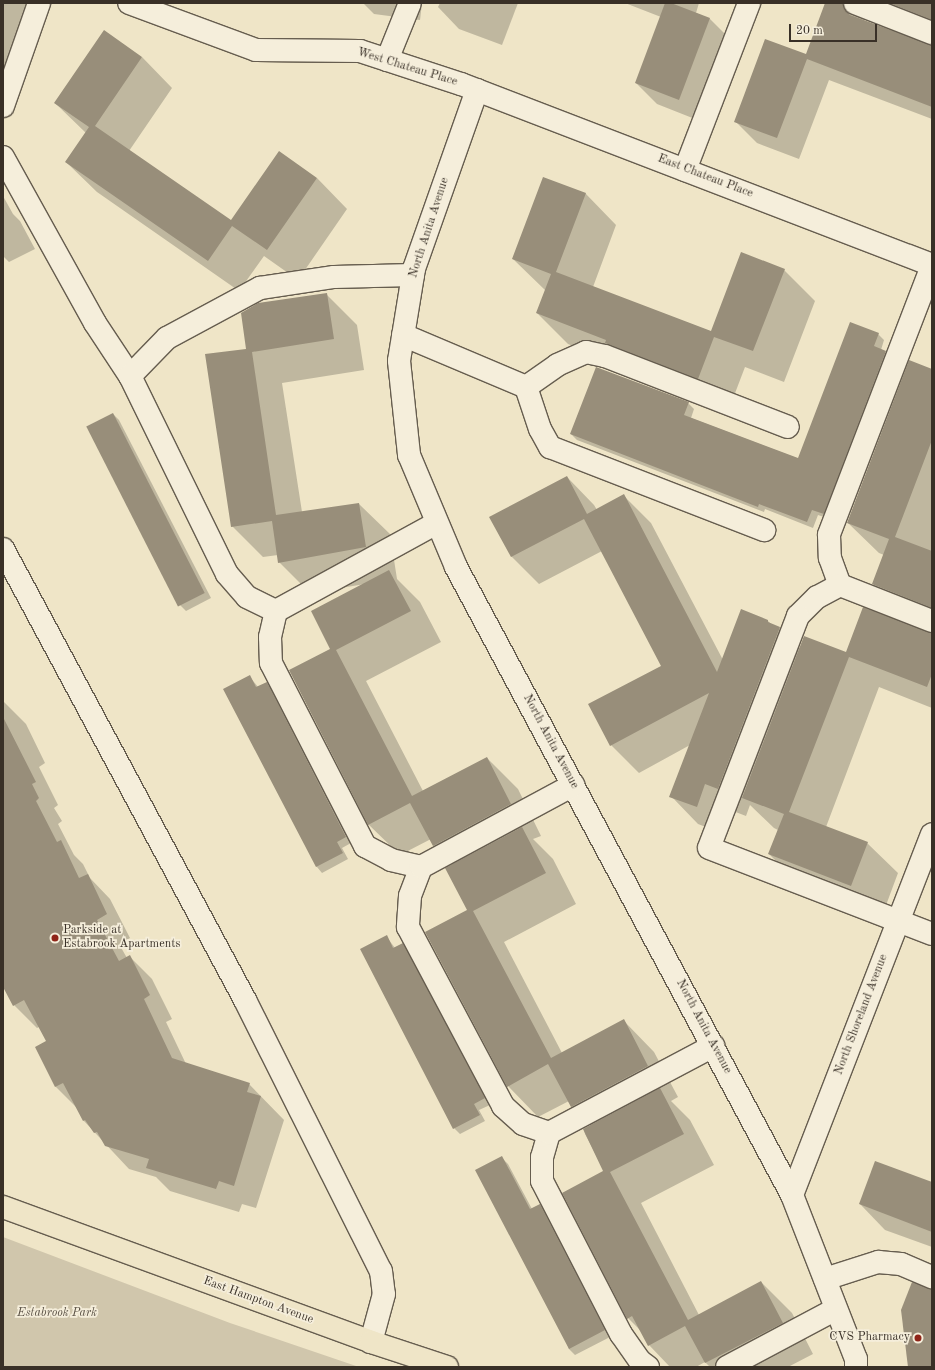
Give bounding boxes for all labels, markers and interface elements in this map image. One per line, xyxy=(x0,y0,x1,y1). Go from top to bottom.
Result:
scale bar xyxy=(791,16,879,42)
text: 20 m xyxy=(796,25,823,37)
street label: West Chateau Place xyxy=(355,46,459,90)
street label: East Chateau Place xyxy=(655,152,755,202)
street label: North Anita Avenue xyxy=(407,176,453,280)
street label: North Anita Avenue xyxy=(519,692,581,792)
place label: Parkside at Estabrook Apartments xyxy=(63,924,181,952)
marker: Parkside at Estabrook Apartments xyxy=(50,933,60,943)
street label: North Shoreland Avenue xyxy=(832,953,892,1077)
street label: North Anita Avenue xyxy=(672,977,734,1077)
street label: East Hampton Avenue xyxy=(201,1274,315,1328)
park label: Estabrook Park xyxy=(17,1307,97,1321)
place label: CVS Pharmacy xyxy=(829,1331,910,1345)
marker: CVS Pharmacy xyxy=(913,1333,923,1343)

